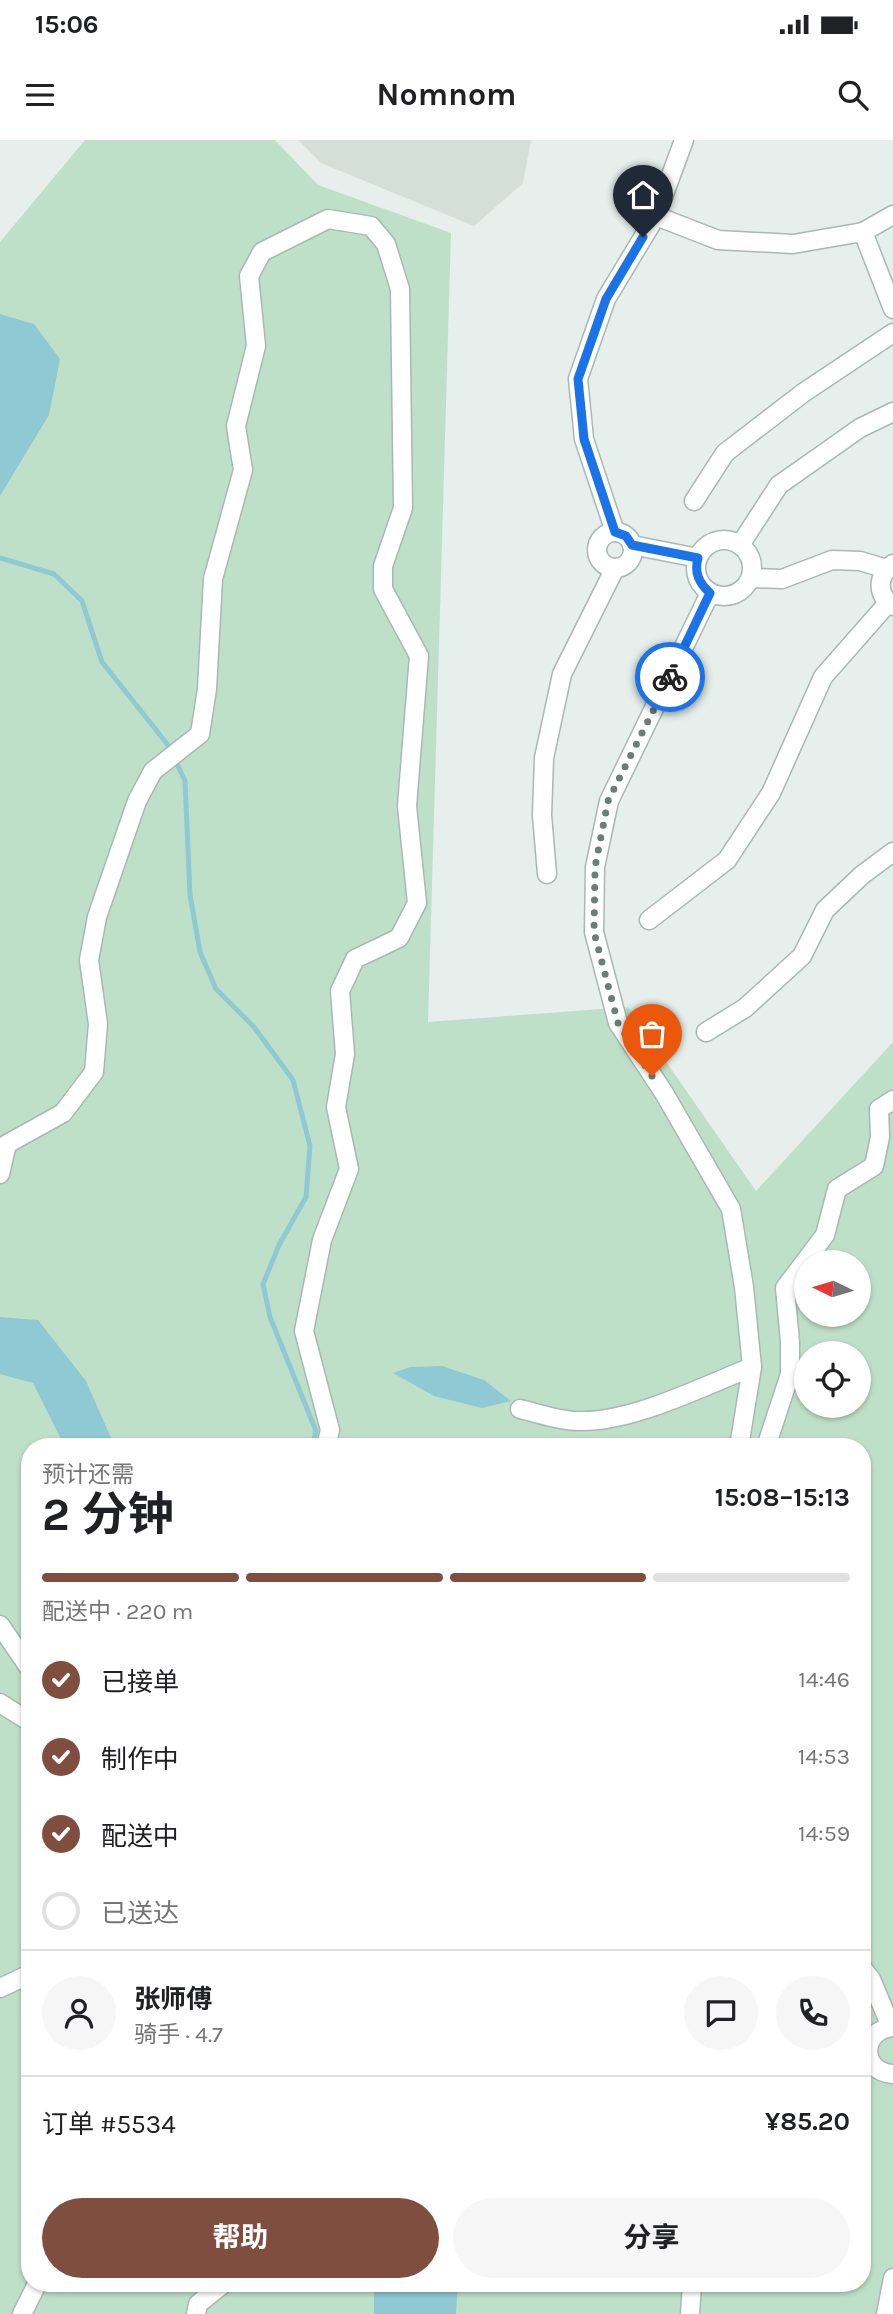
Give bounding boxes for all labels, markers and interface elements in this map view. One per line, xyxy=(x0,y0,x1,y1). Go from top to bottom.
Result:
text: 15:06 xyxy=(35,9,99,40)
icon: menu xyxy=(21,76,59,114)
text: Nomnom xyxy=(377,76,516,113)
icon: search xyxy=(834,76,872,114)
pin xyxy=(613,165,673,237)
icon: home xyxy=(624,176,662,214)
courier xyxy=(635,642,705,712)
icon: bike xyxy=(651,658,689,696)
pin xyxy=(622,1004,682,1076)
icon: bag xyxy=(633,1015,671,1053)
north arrow xyxy=(794,1250,872,1326)
map controls xyxy=(794,1250,871,1418)
button: locate xyxy=(794,1341,871,1418)
text: 预计还需 xyxy=(42,1461,134,1488)
text: 15:08–15:13 xyxy=(715,1482,850,1513)
text: 2 分钟 xyxy=(42,1488,173,1542)
text: 配送中 · 220 m xyxy=(42,1598,193,1625)
icon: check xyxy=(42,1661,80,1699)
text: 14:46 xyxy=(798,1666,850,1693)
text: 已接单 xyxy=(101,1667,179,1698)
icon: check xyxy=(42,1738,80,1776)
text: 14:53 xyxy=(798,1743,850,1770)
text: 制作中 xyxy=(101,1744,179,1775)
icon: check xyxy=(42,1815,80,1853)
text: 14:59 xyxy=(798,1820,850,1847)
text: 配送中 xyxy=(101,1821,179,1852)
text: 已送达 xyxy=(101,1898,179,1929)
button: person xyxy=(42,1976,116,2050)
button: chat xyxy=(684,1976,758,2050)
button: phone xyxy=(776,1976,850,2050)
text: 张师傅 xyxy=(134,1984,212,2015)
text: 骑手 · 4.7 xyxy=(134,2021,223,2048)
text: ¥85.20 xyxy=(765,2106,850,2137)
text: 订单 #5534 xyxy=(42,2109,176,2140)
button: 帮助 xyxy=(42,2198,439,2278)
button: 分享 xyxy=(453,2198,850,2278)

